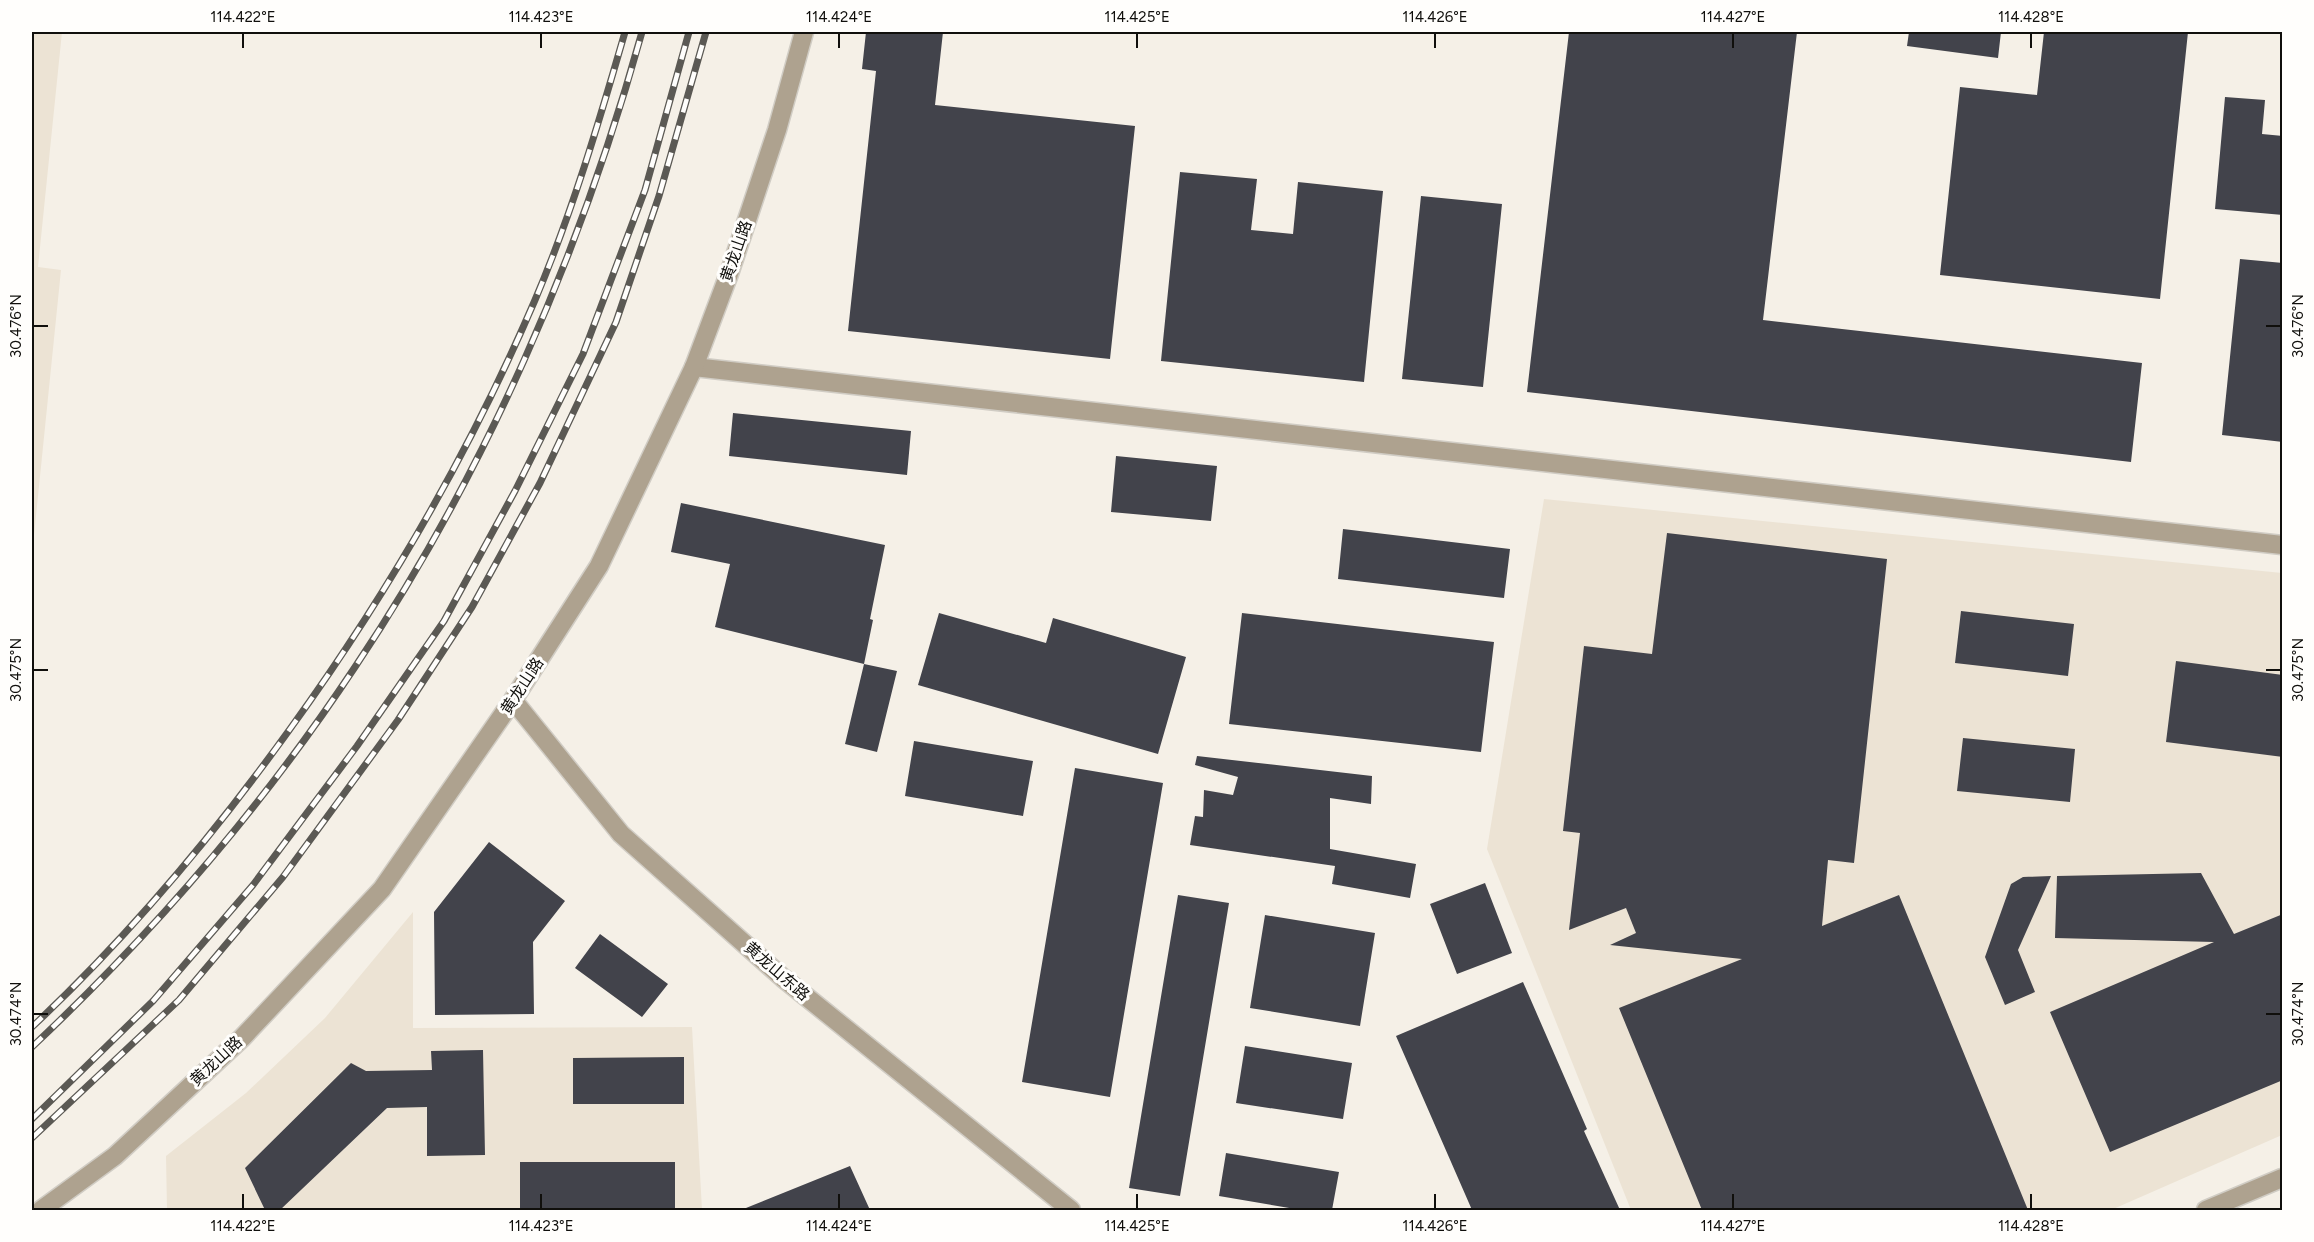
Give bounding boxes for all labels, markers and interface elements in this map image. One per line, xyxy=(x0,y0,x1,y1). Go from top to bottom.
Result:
text: 114.422°E xyxy=(210,8,276,26)
text: 114.423°E xyxy=(508,8,574,26)
text: 114.424°E xyxy=(806,8,872,26)
text: 114.425°E xyxy=(1104,8,1170,26)
text: 114.426°E xyxy=(1402,8,1468,26)
text: 114.427°E xyxy=(1701,8,1766,26)
text: 114.428°E xyxy=(1998,8,2064,26)
street label: 黄龙山路 xyxy=(717,218,755,284)
text: 30.476°N xyxy=(7,294,25,358)
text: 30.476°N xyxy=(2289,294,2307,358)
text: 30.475°N xyxy=(7,638,25,702)
text: 30.475°N xyxy=(2289,638,2307,702)
street label: 黄龙山路 xyxy=(497,654,547,718)
street label: 黄龙山东路 xyxy=(741,938,813,1004)
text: 30.474°N xyxy=(7,982,25,1046)
text: 30.474°N xyxy=(2289,982,2307,1046)
street label: 黄龙山路 xyxy=(186,1032,246,1090)
text: 114.422°E xyxy=(210,1217,276,1235)
text: 114.423°E xyxy=(508,1217,574,1235)
text: 114.424°E xyxy=(806,1217,872,1235)
text: 114.425°E xyxy=(1104,1217,1170,1235)
text: 114.426°E xyxy=(1402,1217,1468,1235)
text: 114.427°E xyxy=(1701,1217,1766,1235)
text: 114.428°E xyxy=(1998,1217,2064,1235)

